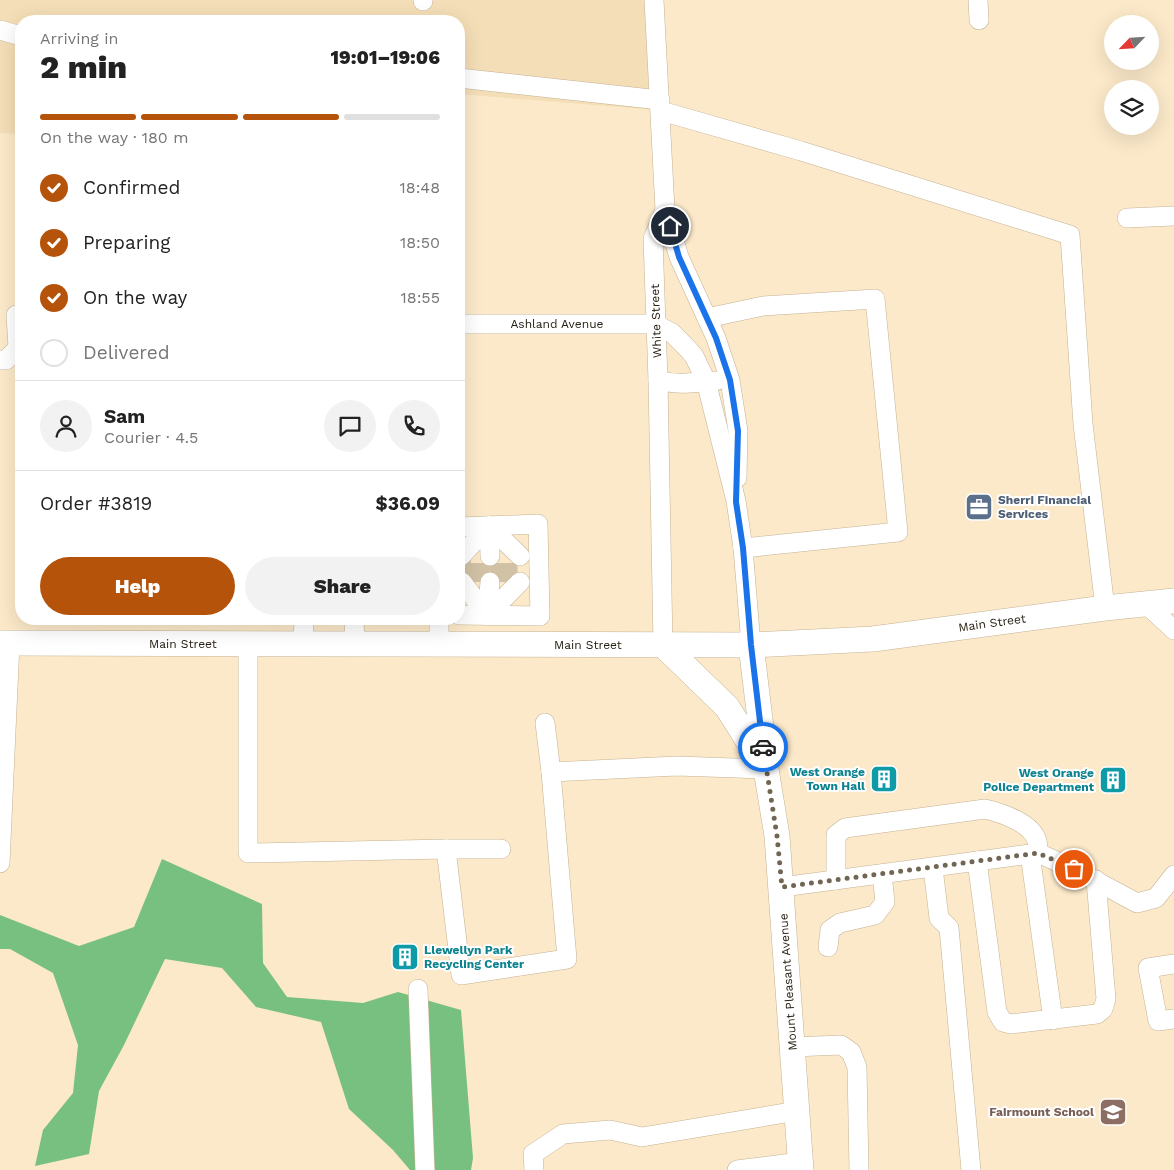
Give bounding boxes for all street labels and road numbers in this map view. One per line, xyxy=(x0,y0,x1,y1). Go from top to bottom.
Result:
street label: White Street xyxy=(648,284,664,358)
street label: Ashland Avenue xyxy=(510,317,604,331)
street label: Main Street xyxy=(957,611,1027,635)
street label: Main Street xyxy=(149,637,217,651)
street label: Main Street xyxy=(554,638,622,652)
street label: Mount Pleasant Avenue xyxy=(776,913,800,1051)

